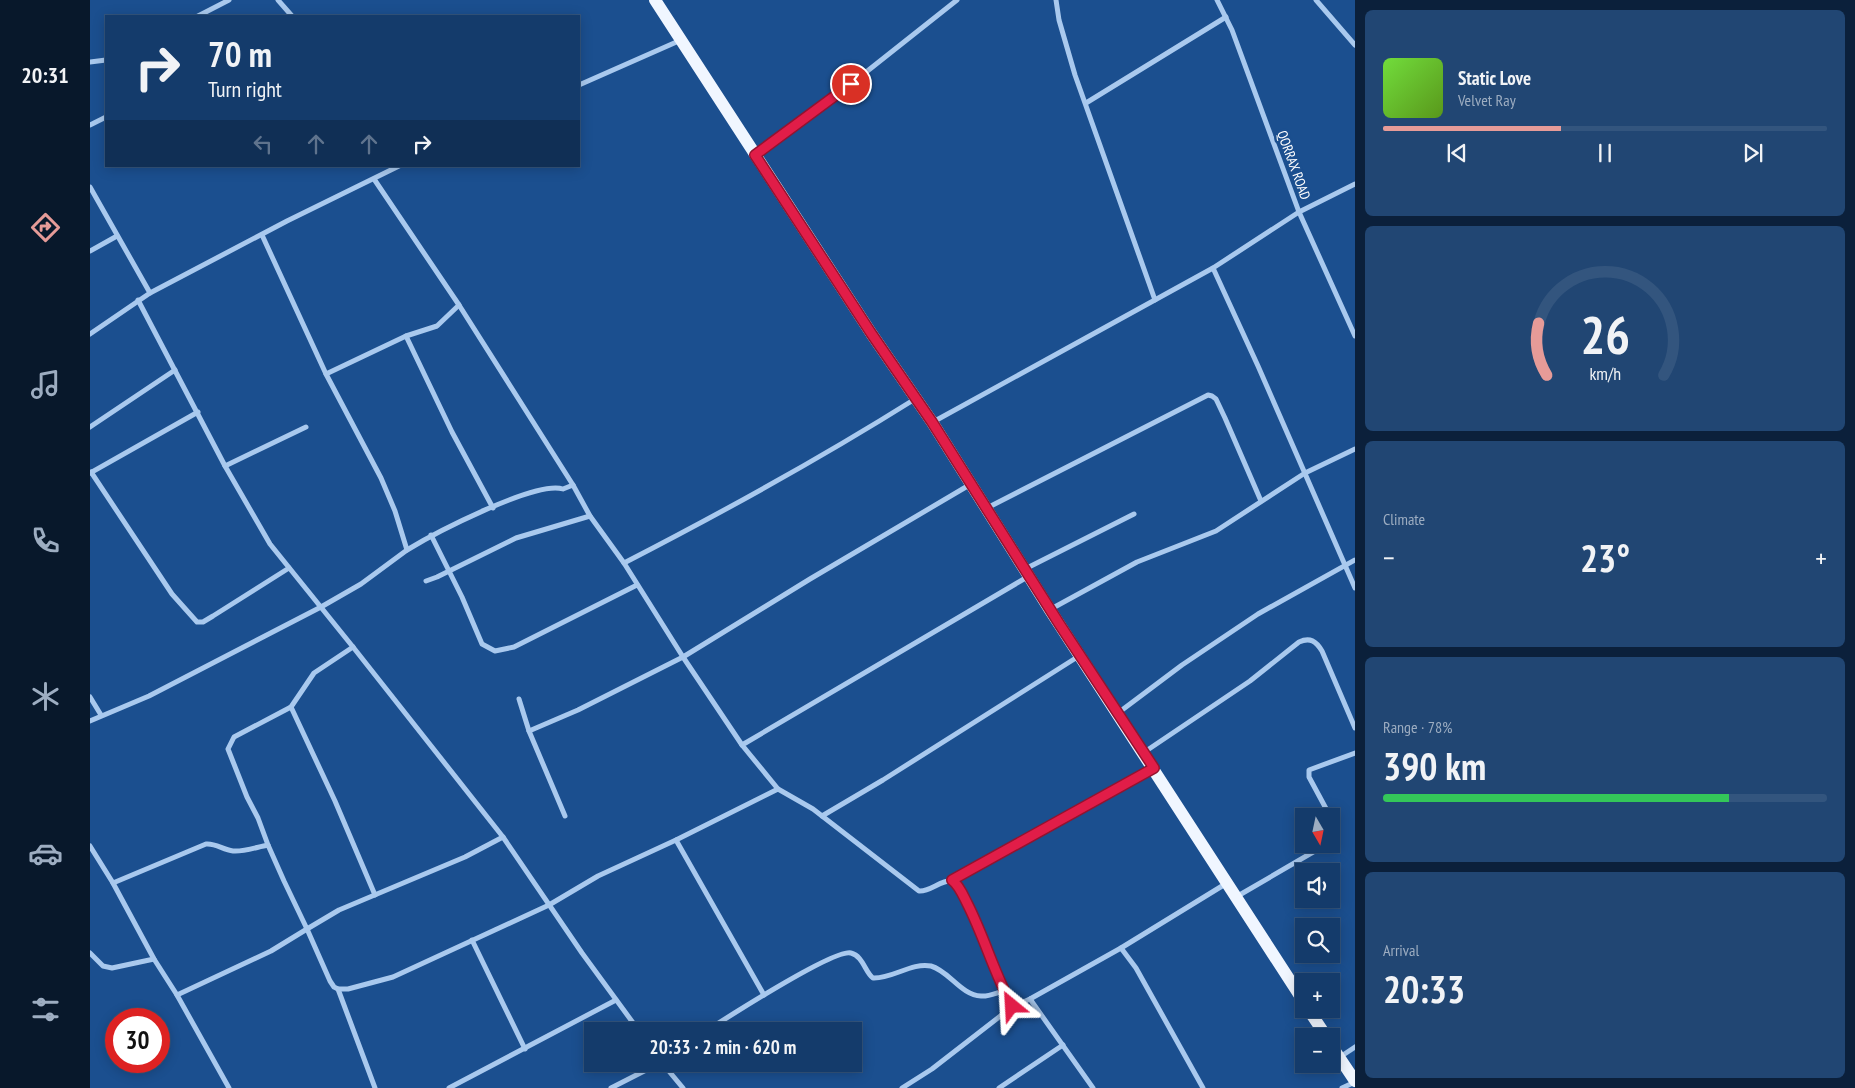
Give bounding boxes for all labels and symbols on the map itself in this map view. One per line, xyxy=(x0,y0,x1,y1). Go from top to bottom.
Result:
pin xyxy=(830,63,872,105)
street label: QORRAX ROAD xyxy=(1273,128,1315,202)
north arrow xyxy=(1295,808,1340,852)
position arrow xyxy=(985,979,1037,1031)
speed limit sign: 30 xyxy=(105,1008,170,1073)

